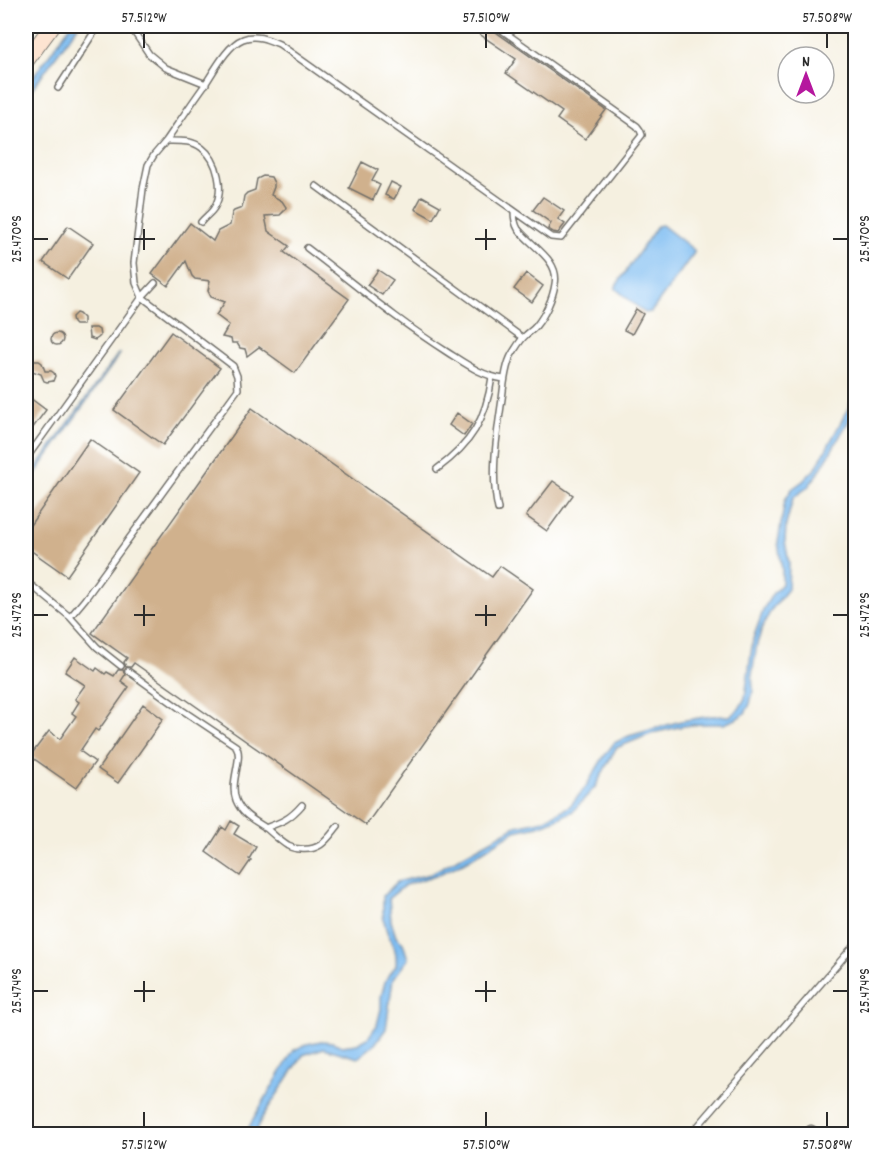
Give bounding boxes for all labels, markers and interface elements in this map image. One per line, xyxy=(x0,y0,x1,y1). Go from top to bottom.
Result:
text: 57.512°W xyxy=(121,8,167,30)
text: 57.510°W xyxy=(462,8,510,30)
text: 57.508°W xyxy=(802,8,852,30)
north arrow xyxy=(776,45,836,105)
text: N xyxy=(802,51,810,74)
text: 25.470°S xyxy=(7,215,29,263)
text: 25.470°S xyxy=(855,215,877,263)
text: 25.472°S xyxy=(7,592,29,638)
text: 25.472°S xyxy=(855,592,877,638)
text: 25.474°S xyxy=(7,968,29,1014)
text: 25.474°S xyxy=(855,968,877,1014)
text: 57.512°W xyxy=(121,1135,167,1157)
text: 57.510°W xyxy=(462,1135,510,1157)
text: 57.508°W xyxy=(802,1135,852,1157)

